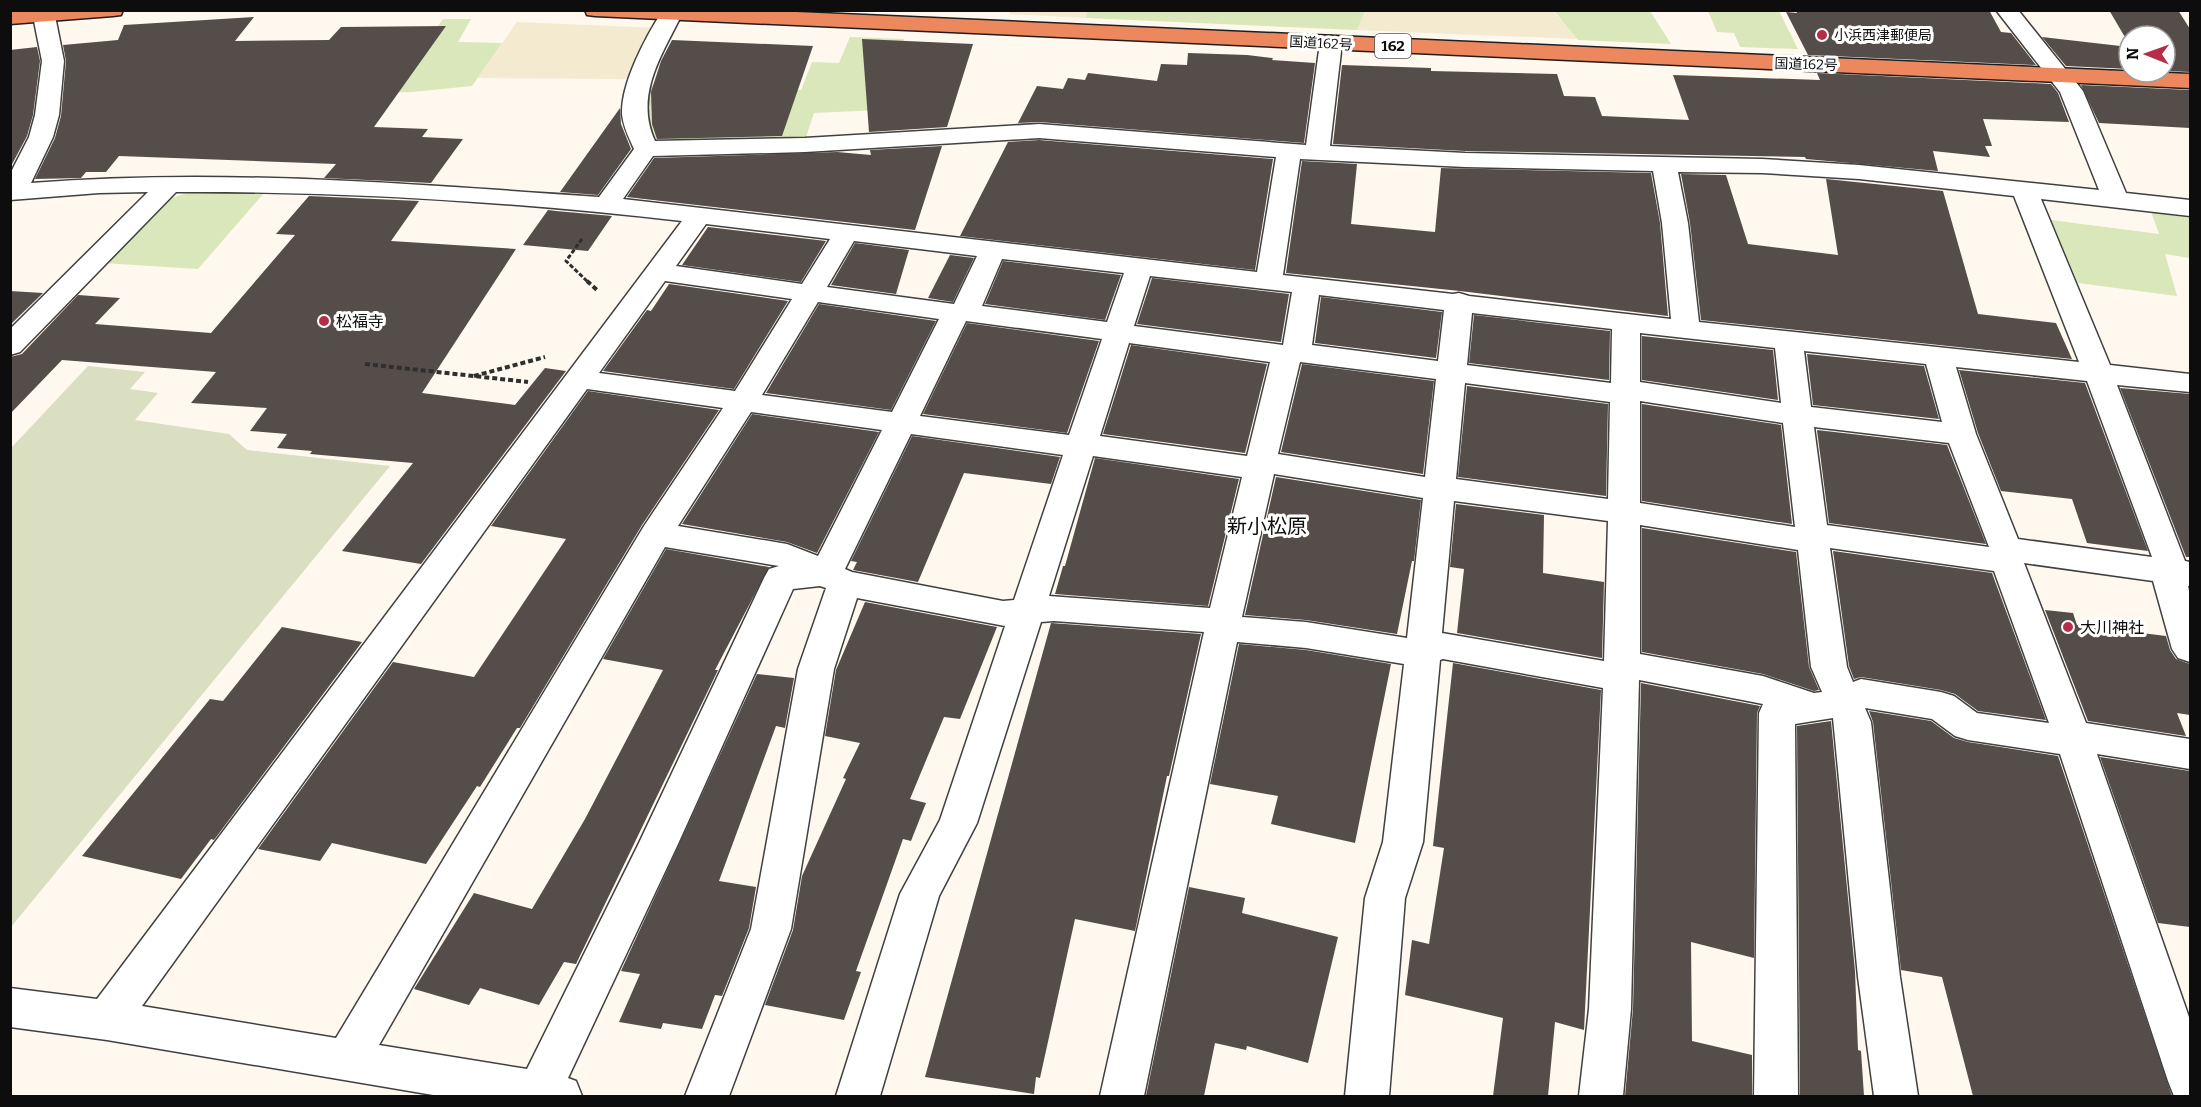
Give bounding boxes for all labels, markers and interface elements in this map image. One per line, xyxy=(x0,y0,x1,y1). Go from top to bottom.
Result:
north arrow xyxy=(2117,24,2177,84)
place label: 小浜西津郵便局 xyxy=(1834,27,1932,44)
marker: 小浜西津郵便局 xyxy=(1815,28,1829,42)
street label: 国道162号 xyxy=(1289,33,1353,54)
road number: 162 xyxy=(1375,34,1411,58)
text: N xyxy=(2123,47,2142,60)
street label: 国道162号 xyxy=(1774,55,1838,74)
place label: 松福寺 xyxy=(336,312,384,331)
marker: 松福寺 xyxy=(317,314,331,328)
district label: 新小松原 xyxy=(1227,514,1307,538)
place label: 大川神社 xyxy=(2080,618,2144,637)
marker: 大川神社 xyxy=(2061,620,2075,634)

